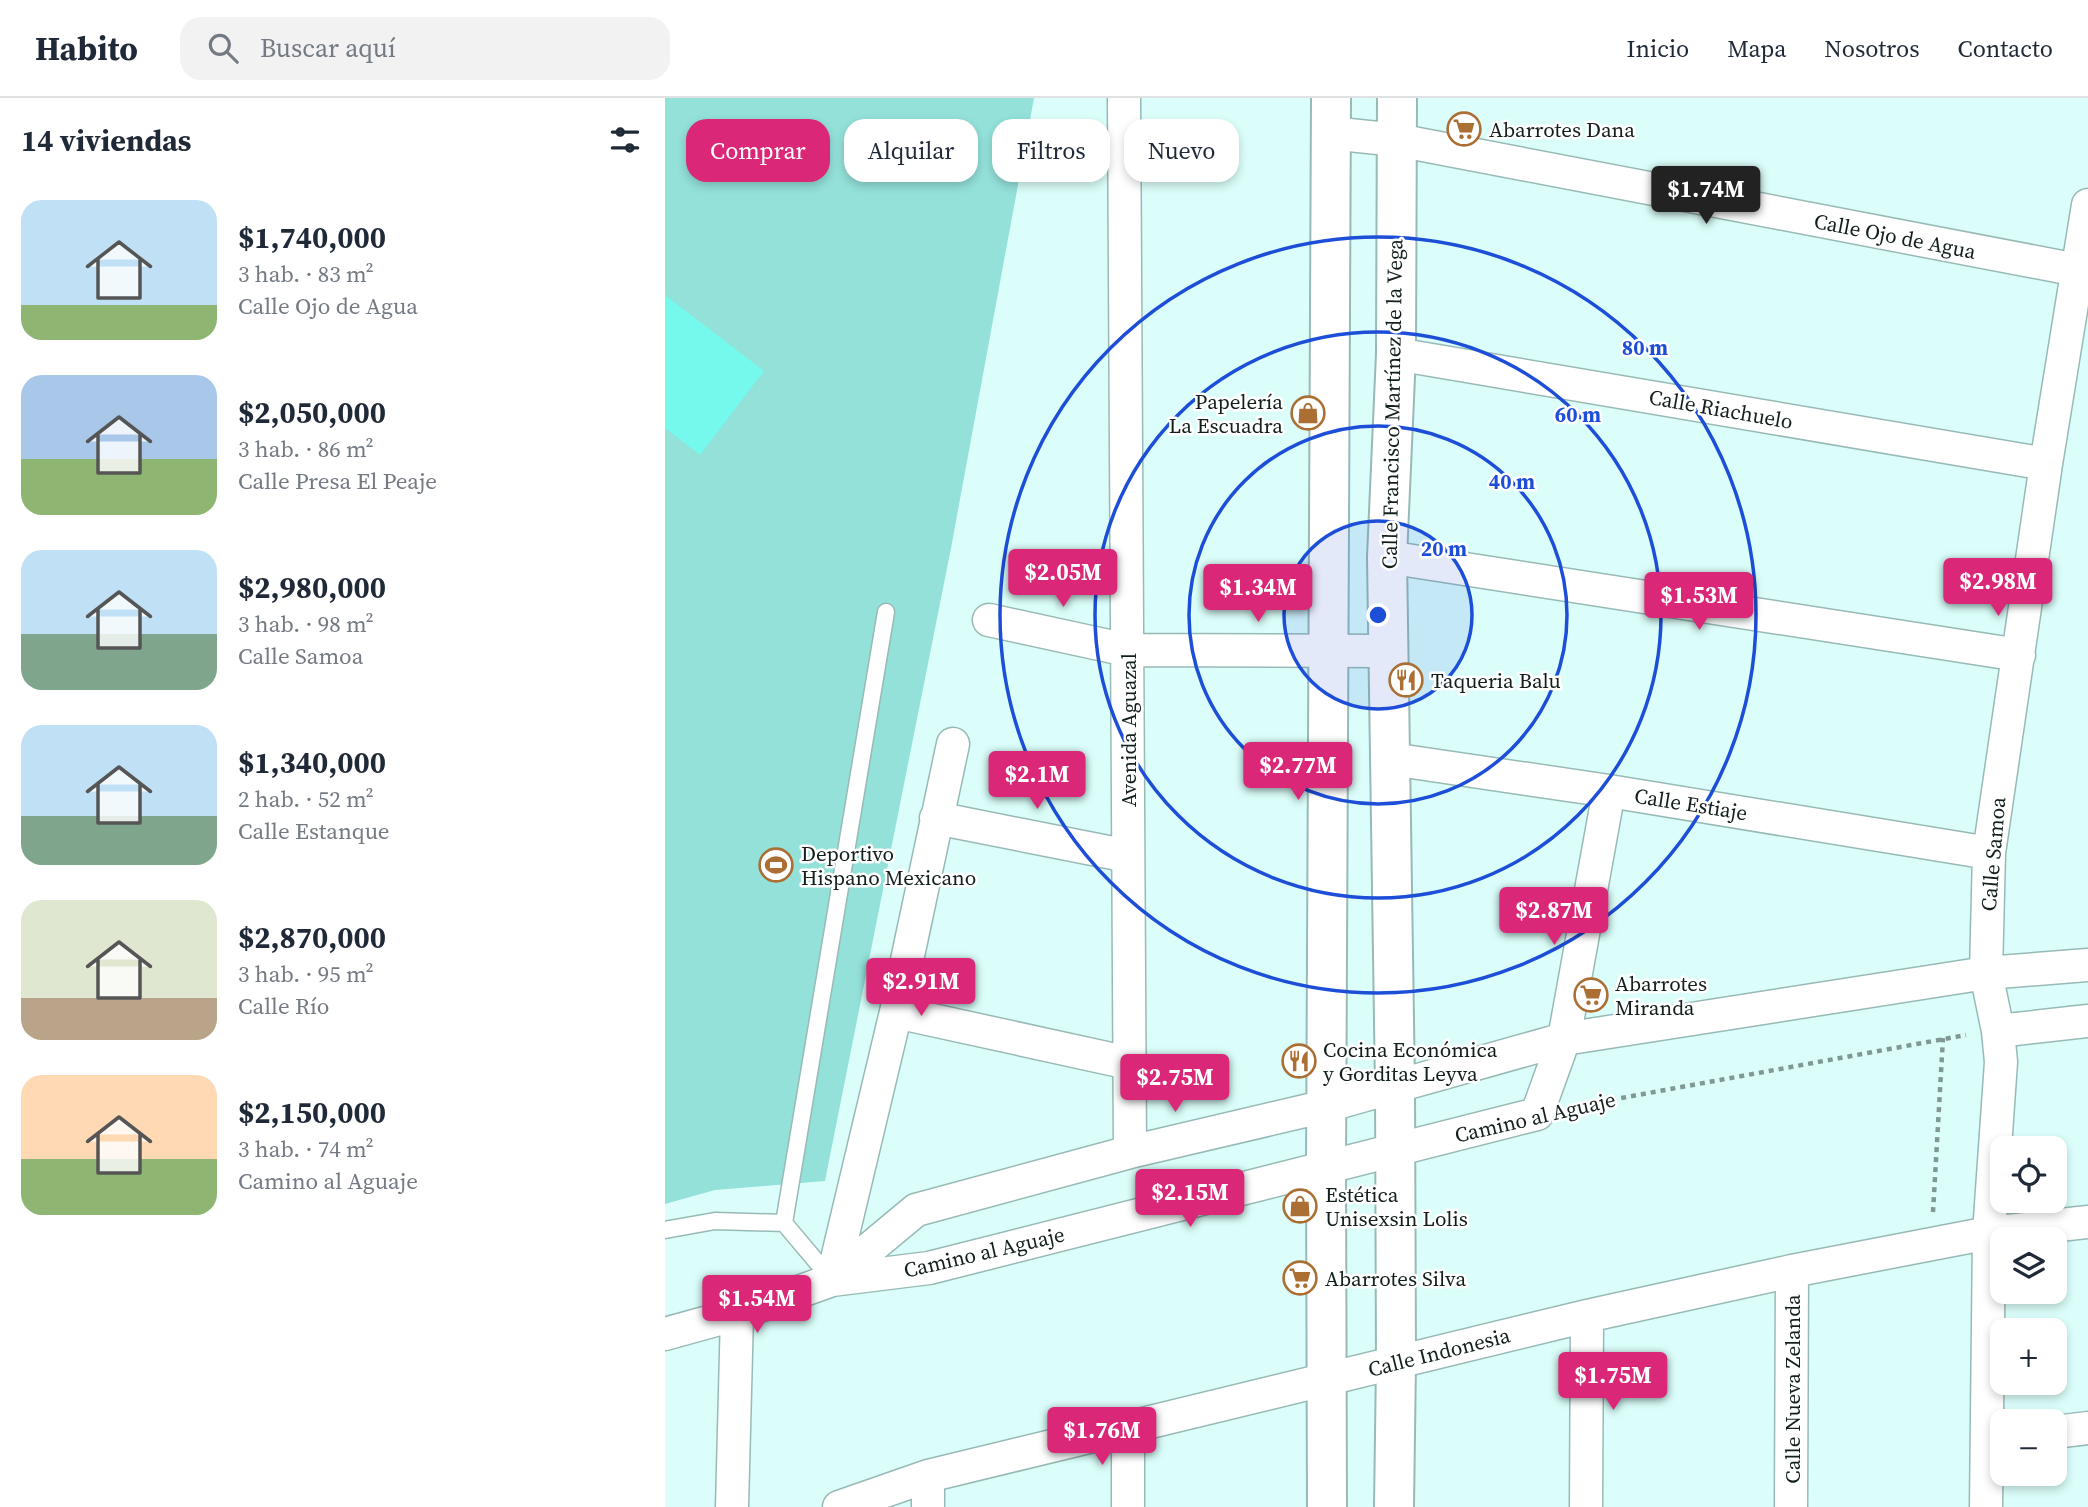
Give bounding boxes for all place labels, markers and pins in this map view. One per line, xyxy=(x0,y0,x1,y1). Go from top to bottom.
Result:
supermarket icon: Abarrotes Dana xyxy=(1445,110,1483,148)
place label: Abarrotes Dana xyxy=(1489,115,1635,144)
pin: $1.74M xyxy=(1649,166,1763,226)
place label: Papelería La Escuadra xyxy=(1169,387,1283,440)
shop icon: Papelería La Escuadra xyxy=(1289,394,1327,432)
pin: $2.05M xyxy=(1006,550,1120,609)
pin: $2.98M xyxy=(1941,559,2055,618)
pin: $1.34M xyxy=(1201,564,1315,624)
pin: $1.53M xyxy=(1642,573,1756,632)
centre of rings xyxy=(1366,603,1390,627)
restaurant icon: Taqueria Balu xyxy=(1387,661,1425,699)
place label: Taqueria Balu xyxy=(1431,666,1561,695)
pin: $2.77M xyxy=(1241,742,1355,802)
pin: $2.1M xyxy=(988,752,1086,811)
place label: Deportivo Hispano Mexicano xyxy=(801,839,976,892)
sports icon: Deportivo Hispano Mexicano xyxy=(757,846,795,884)
pin: $2.87M xyxy=(1497,888,1611,947)
pin: $2.91M xyxy=(864,958,978,1018)
place label: Abarrotes Miranda xyxy=(1615,969,1707,1022)
supermarket icon: Abarrotes Miranda xyxy=(1572,976,1610,1014)
place label: Cocina Económica y Gorditas Leyva xyxy=(1323,1035,1498,1088)
restaurant icon: Cocina Económica y Gorditas Leyva xyxy=(1280,1042,1318,1080)
pin: $2.75M xyxy=(1118,1054,1232,1114)
pin: $2.15M xyxy=(1133,1170,1247,1229)
place label: Estética Unisexsin Lolis xyxy=(1325,1180,1468,1233)
shop icon: Estética Unisexsin Lolis xyxy=(1281,1187,1319,1225)
supermarket icon: Abarrotes Silva xyxy=(1281,1259,1319,1297)
place label: Abarrotes Silva xyxy=(1325,1264,1466,1293)
pin: $1.54M xyxy=(700,1276,814,1335)
pin: $1.75M xyxy=(1556,1352,1670,1412)
pin: $1.76M xyxy=(1045,1408,1159,1467)

